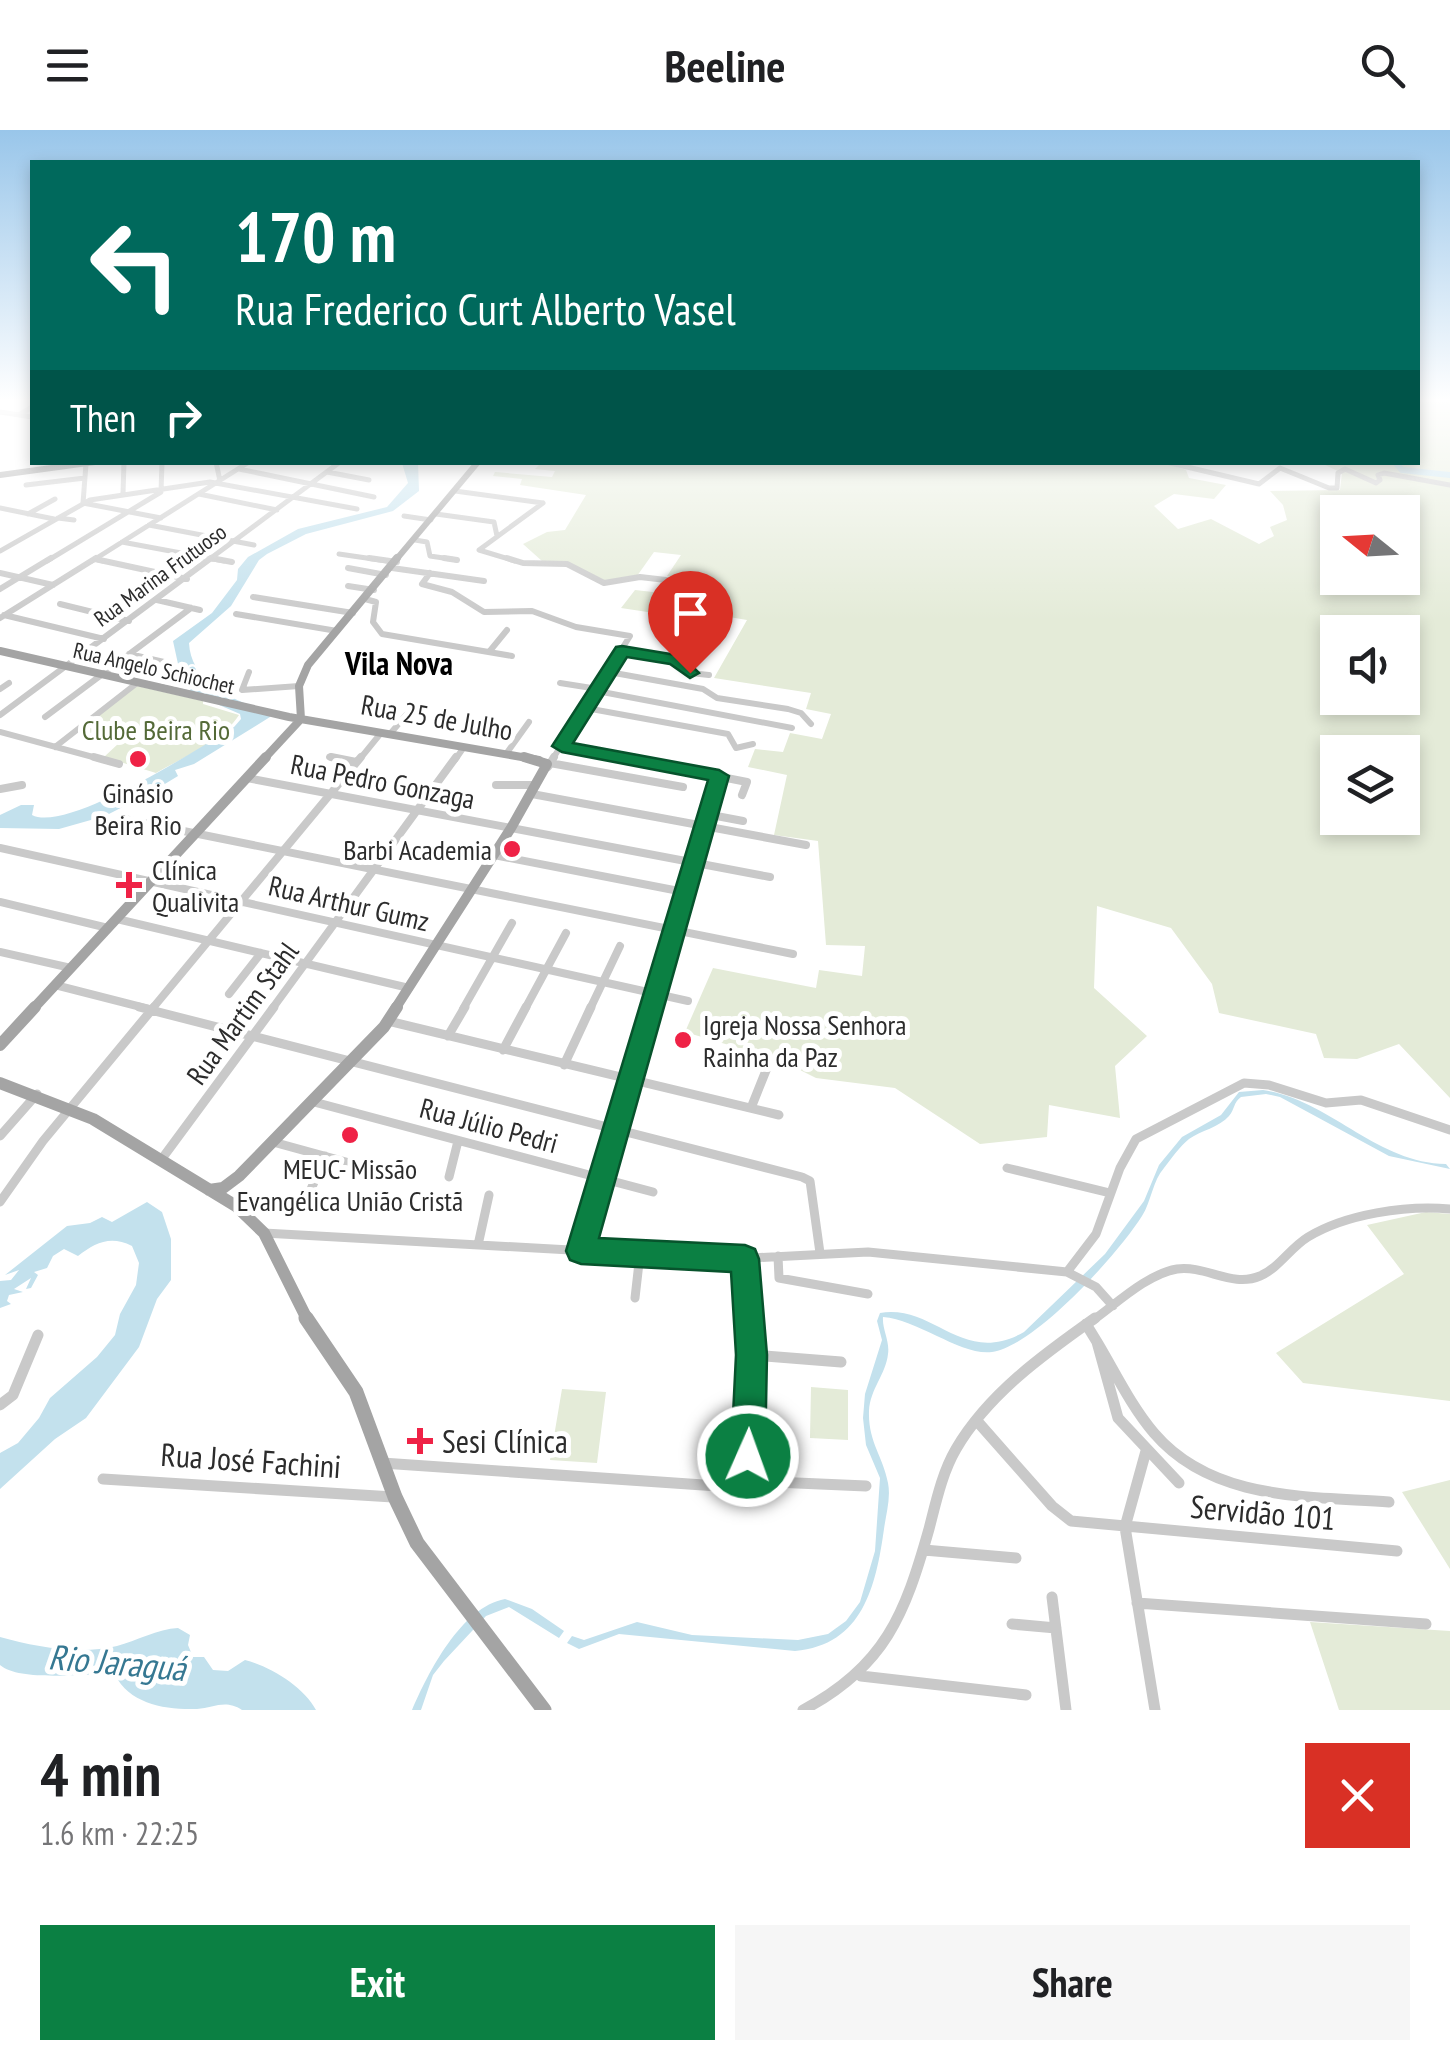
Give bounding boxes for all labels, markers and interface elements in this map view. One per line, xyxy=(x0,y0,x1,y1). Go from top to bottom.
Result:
text: Beeline xyxy=(664,36,786,94)
icon: menu xyxy=(40,38,95,93)
icon: search xyxy=(1355,38,1410,93)
text: 170 m xyxy=(235,191,396,281)
icon: left xyxy=(70,200,200,330)
text: Rua Frederico Curt Alberto Vasel xyxy=(235,279,736,337)
icon: right xyxy=(156,390,211,445)
text: Then xyxy=(70,393,136,442)
north arrow xyxy=(1320,495,1420,595)
map controls xyxy=(1320,495,1420,835)
street label: Rua Marina Frutuoso xyxy=(88,518,232,632)
pin xyxy=(648,571,733,674)
icon: arrive xyxy=(663,586,718,641)
button: sound xyxy=(1320,615,1420,715)
street label: Rua Angelo Schiochet xyxy=(71,636,237,700)
district label: Vila Nova xyxy=(344,642,453,684)
street label: Rua 25 de Julho xyxy=(358,685,516,749)
park label: Clube Beira Rio xyxy=(82,711,230,748)
button: layers xyxy=(1320,735,1420,835)
street label: Rua Pedro Gonzaga xyxy=(288,745,478,817)
marker: Ginásio Beira Rio xyxy=(127,748,149,770)
place label: Ginásio Beira Rio xyxy=(94,774,182,843)
place label: Barbi Academia xyxy=(343,831,492,868)
marker: Barbi Academia xyxy=(501,838,523,860)
place label: Clínica Qualivita xyxy=(152,851,239,920)
street label: Rua Arthur Gumz xyxy=(265,867,433,939)
marker: Clínica Qualivita xyxy=(116,872,142,898)
street label: Rua Martim Stahl xyxy=(178,934,307,1092)
place label: Igreja Nossa Senhora Rainha da Paz xyxy=(703,1006,906,1075)
marker: Igreja Nossa Senhora Rainha da Paz xyxy=(672,1029,694,1051)
street label: Rua Júlio Pedri xyxy=(416,1089,562,1161)
marker: MEUC- Missão Evangélica União Cristã xyxy=(339,1124,361,1146)
place label: MEUC- Missão Evangélica União Cristã xyxy=(237,1150,463,1219)
position arrow xyxy=(696,1404,800,1508)
place label: Sesi Clínica xyxy=(442,1420,568,1462)
marker: Sesi Clínica xyxy=(407,1428,433,1454)
street label: Rua José Fachini xyxy=(159,1433,343,1487)
street label: Servidão 101 xyxy=(1189,1485,1337,1539)
water label: Rio Jaraguá xyxy=(47,1633,189,1691)
text: 4 min xyxy=(40,1735,161,1813)
button: close xyxy=(1305,1743,1410,1848)
text: 1.6 km · 22:25 xyxy=(40,1812,199,1854)
button: Exit xyxy=(40,1925,715,2040)
button: Share xyxy=(735,1925,1410,2040)

